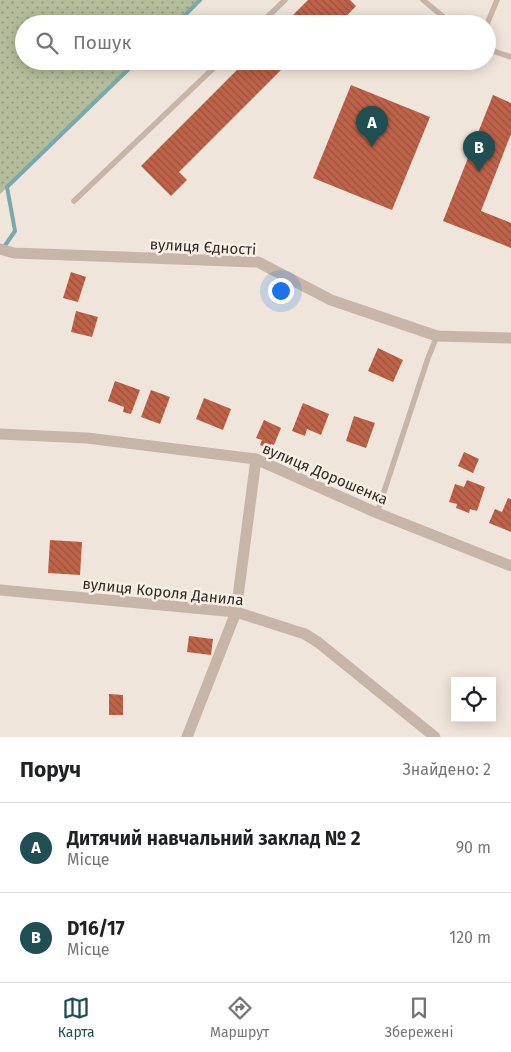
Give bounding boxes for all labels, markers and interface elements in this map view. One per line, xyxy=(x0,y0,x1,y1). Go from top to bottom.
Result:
search box xyxy=(15,15,496,70)
icon: search xyxy=(33,29,61,57)
text: Пошук xyxy=(73,31,131,54)
pin: A xyxy=(356,106,388,147)
pin: B xyxy=(463,131,495,172)
street label: вулиця Єдності xyxy=(149,235,257,259)
your location xyxy=(268,278,294,304)
street label: вулиця Дорошенка xyxy=(260,439,390,509)
street label: вулиця Короля Данила xyxy=(82,575,244,609)
map controls xyxy=(451,677,496,722)
button: locate xyxy=(451,677,496,722)
text: Поруч xyxy=(20,757,81,783)
text: Знайдено: 2 xyxy=(402,760,491,779)
text: Дитячий навчальний заклад № 2 xyxy=(67,827,361,850)
text: A xyxy=(31,838,41,857)
text: 90 m xyxy=(456,838,491,857)
text: Місце xyxy=(67,850,110,869)
text: D16/17 xyxy=(67,917,125,940)
text: B xyxy=(31,928,41,947)
text: 120 m xyxy=(449,928,491,947)
text: Місце xyxy=(67,940,110,959)
tab: Карта xyxy=(58,994,95,1041)
tab: Маршрут xyxy=(210,994,269,1041)
tab: Збережені xyxy=(385,994,453,1041)

